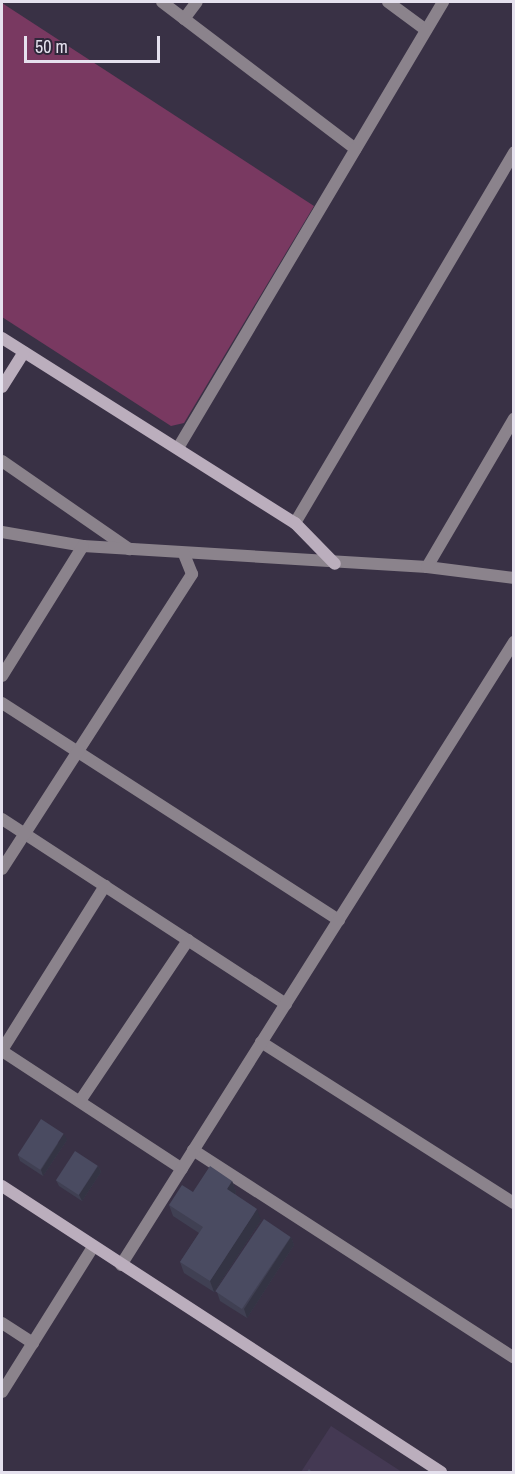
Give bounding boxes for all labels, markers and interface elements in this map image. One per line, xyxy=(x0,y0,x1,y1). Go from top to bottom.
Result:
scale bar xyxy=(27,24,164,62)
text: 50 m xyxy=(35,34,68,59)

